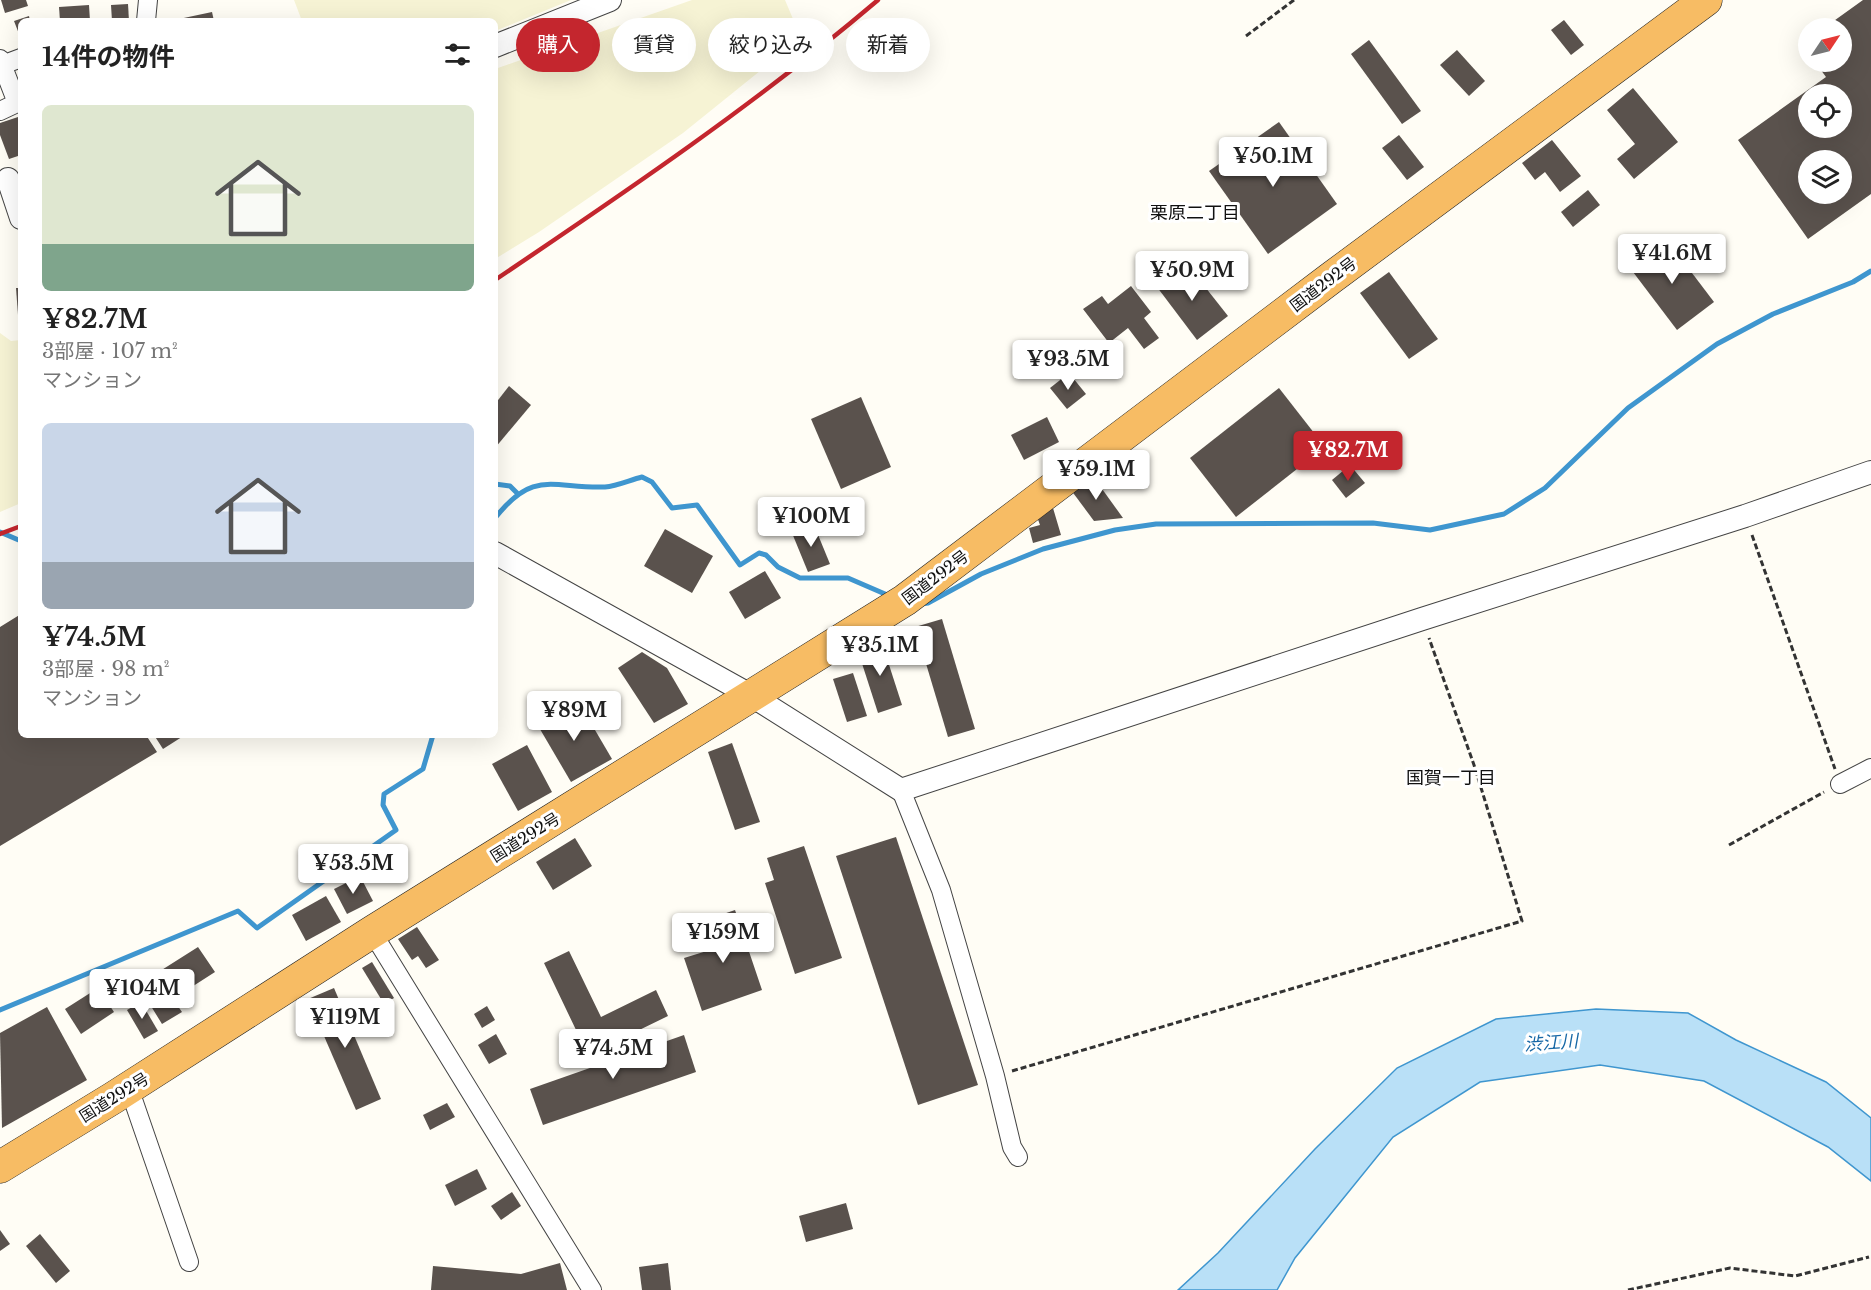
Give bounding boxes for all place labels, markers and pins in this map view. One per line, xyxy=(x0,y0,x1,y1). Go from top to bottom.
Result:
pin: ¥50.1M xyxy=(1224,137,1322,188)
pin: ¥41.6M xyxy=(1623,234,1721,285)
pin: ¥50.9M xyxy=(1143,251,1241,302)
pin: ¥93.5M xyxy=(1019,340,1117,391)
pin: ¥82.7M xyxy=(1299,431,1397,482)
pin: ¥59.1M xyxy=(1047,450,1145,501)
pin: ¥100M xyxy=(769,497,853,548)
pin: ¥35.1M xyxy=(831,626,929,677)
pin: ¥89M xyxy=(538,691,610,742)
pin: ¥53.5M xyxy=(304,844,402,895)
pin: ¥159M xyxy=(681,913,765,964)
pin: ¥104M xyxy=(100,969,184,1020)
pin: ¥119M xyxy=(303,998,387,1049)
pin: ¥74.5M xyxy=(564,1029,662,1080)

